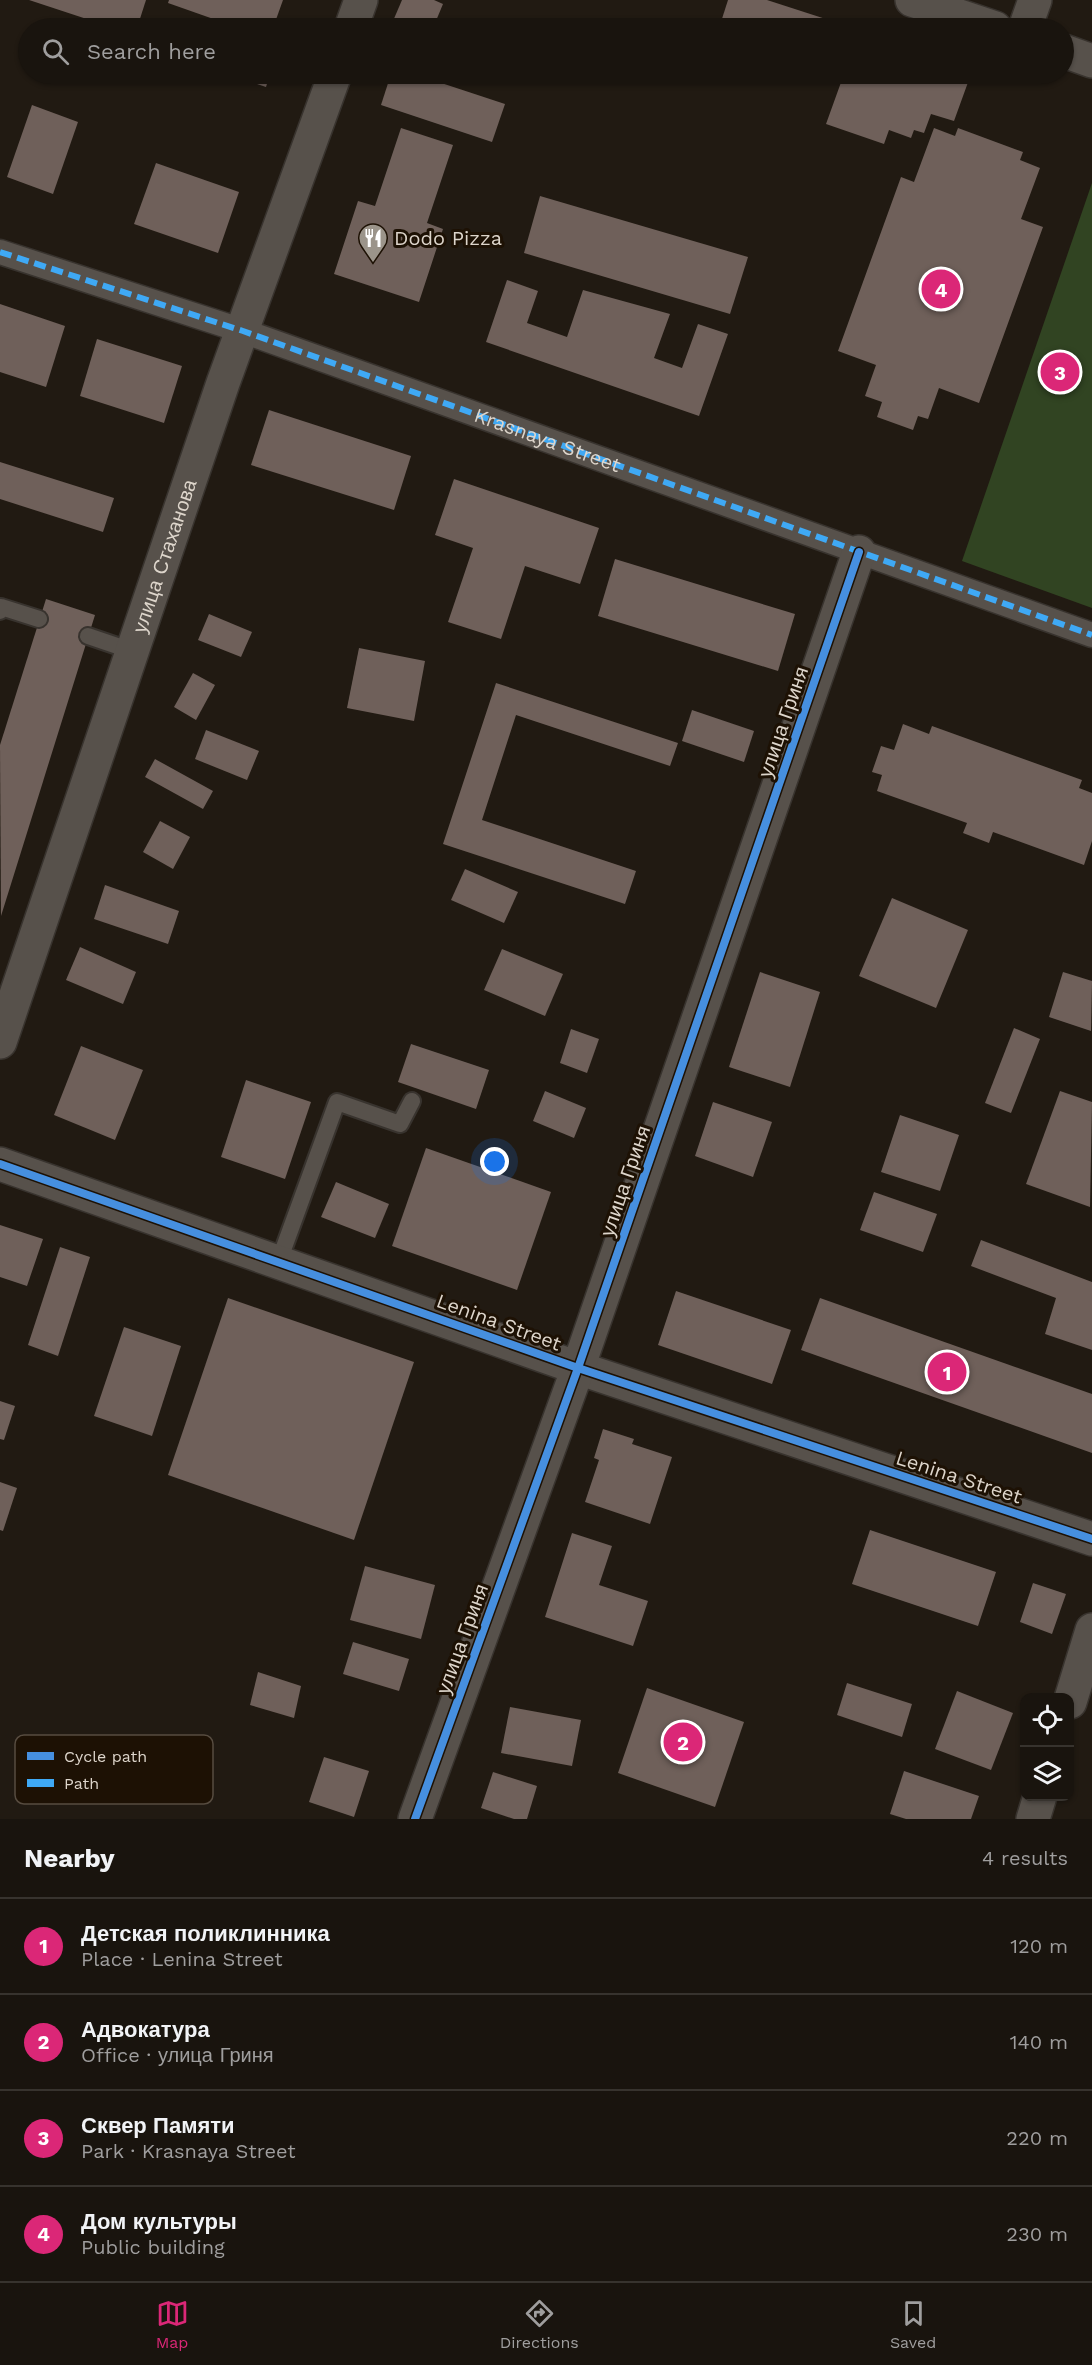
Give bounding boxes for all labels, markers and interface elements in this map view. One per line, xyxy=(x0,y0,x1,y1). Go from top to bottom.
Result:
search box xyxy=(18,18,1074,84)
icon: search xyxy=(39,35,72,68)
text: Search here xyxy=(87,39,216,64)
restaurant icon: Dodo Pizza xyxy=(357,222,389,264)
place label: Dodo Pizza xyxy=(394,226,502,250)
pin: 4 xyxy=(922,266,960,312)
pin: 3 xyxy=(1040,350,1080,394)
street label: Krasnaya Street xyxy=(471,403,625,478)
street label: улица Стаханова xyxy=(127,475,202,636)
street label: улица Гриня xyxy=(753,663,813,781)
street label: улица Гриня xyxy=(595,1122,655,1240)
your location xyxy=(480,1147,509,1176)
street label: Lenina Street xyxy=(433,1288,565,1356)
pin: 1 xyxy=(928,1350,966,1394)
street label: Lenina Street xyxy=(893,1445,1026,1509)
street label: улица Гриня xyxy=(431,1581,493,1697)
map controls xyxy=(1020,1693,1074,1801)
button: locate xyxy=(1020,1693,1074,1747)
pin: 2 xyxy=(664,1720,702,1764)
legend xyxy=(15,1735,213,1804)
text: Cycle path xyxy=(64,1747,147,1766)
button: layers xyxy=(1020,1747,1074,1801)
text: Path xyxy=(64,1774,99,1793)
text: Nearby xyxy=(24,1843,115,1873)
text: 4 results xyxy=(982,1846,1068,1870)
text: Детская поликлинника xyxy=(81,1921,330,1946)
text: 1 xyxy=(39,1934,48,1958)
text: 120 m xyxy=(1010,1934,1068,1958)
text: Place · Lenina Street xyxy=(81,1947,283,1971)
text: Адвокатура xyxy=(81,2017,210,2042)
text: 2 xyxy=(38,2030,49,2054)
text: 140 m xyxy=(1010,2030,1068,2054)
text: Office · улица Гриня xyxy=(81,2043,274,2067)
text: Сквер Памяти xyxy=(81,2113,235,2138)
text: 3 xyxy=(38,2126,49,2150)
text: 220 m xyxy=(1006,2126,1068,2150)
text: Park · Krasnaya Street xyxy=(81,2139,296,2163)
text: Дом культуры xyxy=(81,2209,237,2234)
text: 4 xyxy=(37,2222,50,2246)
text: 230 m xyxy=(1006,2222,1068,2246)
text: Public building xyxy=(81,2235,225,2259)
tab: Map xyxy=(156,2297,189,2352)
tab: Directions xyxy=(500,2297,579,2352)
tab: Saved xyxy=(890,2297,936,2352)

